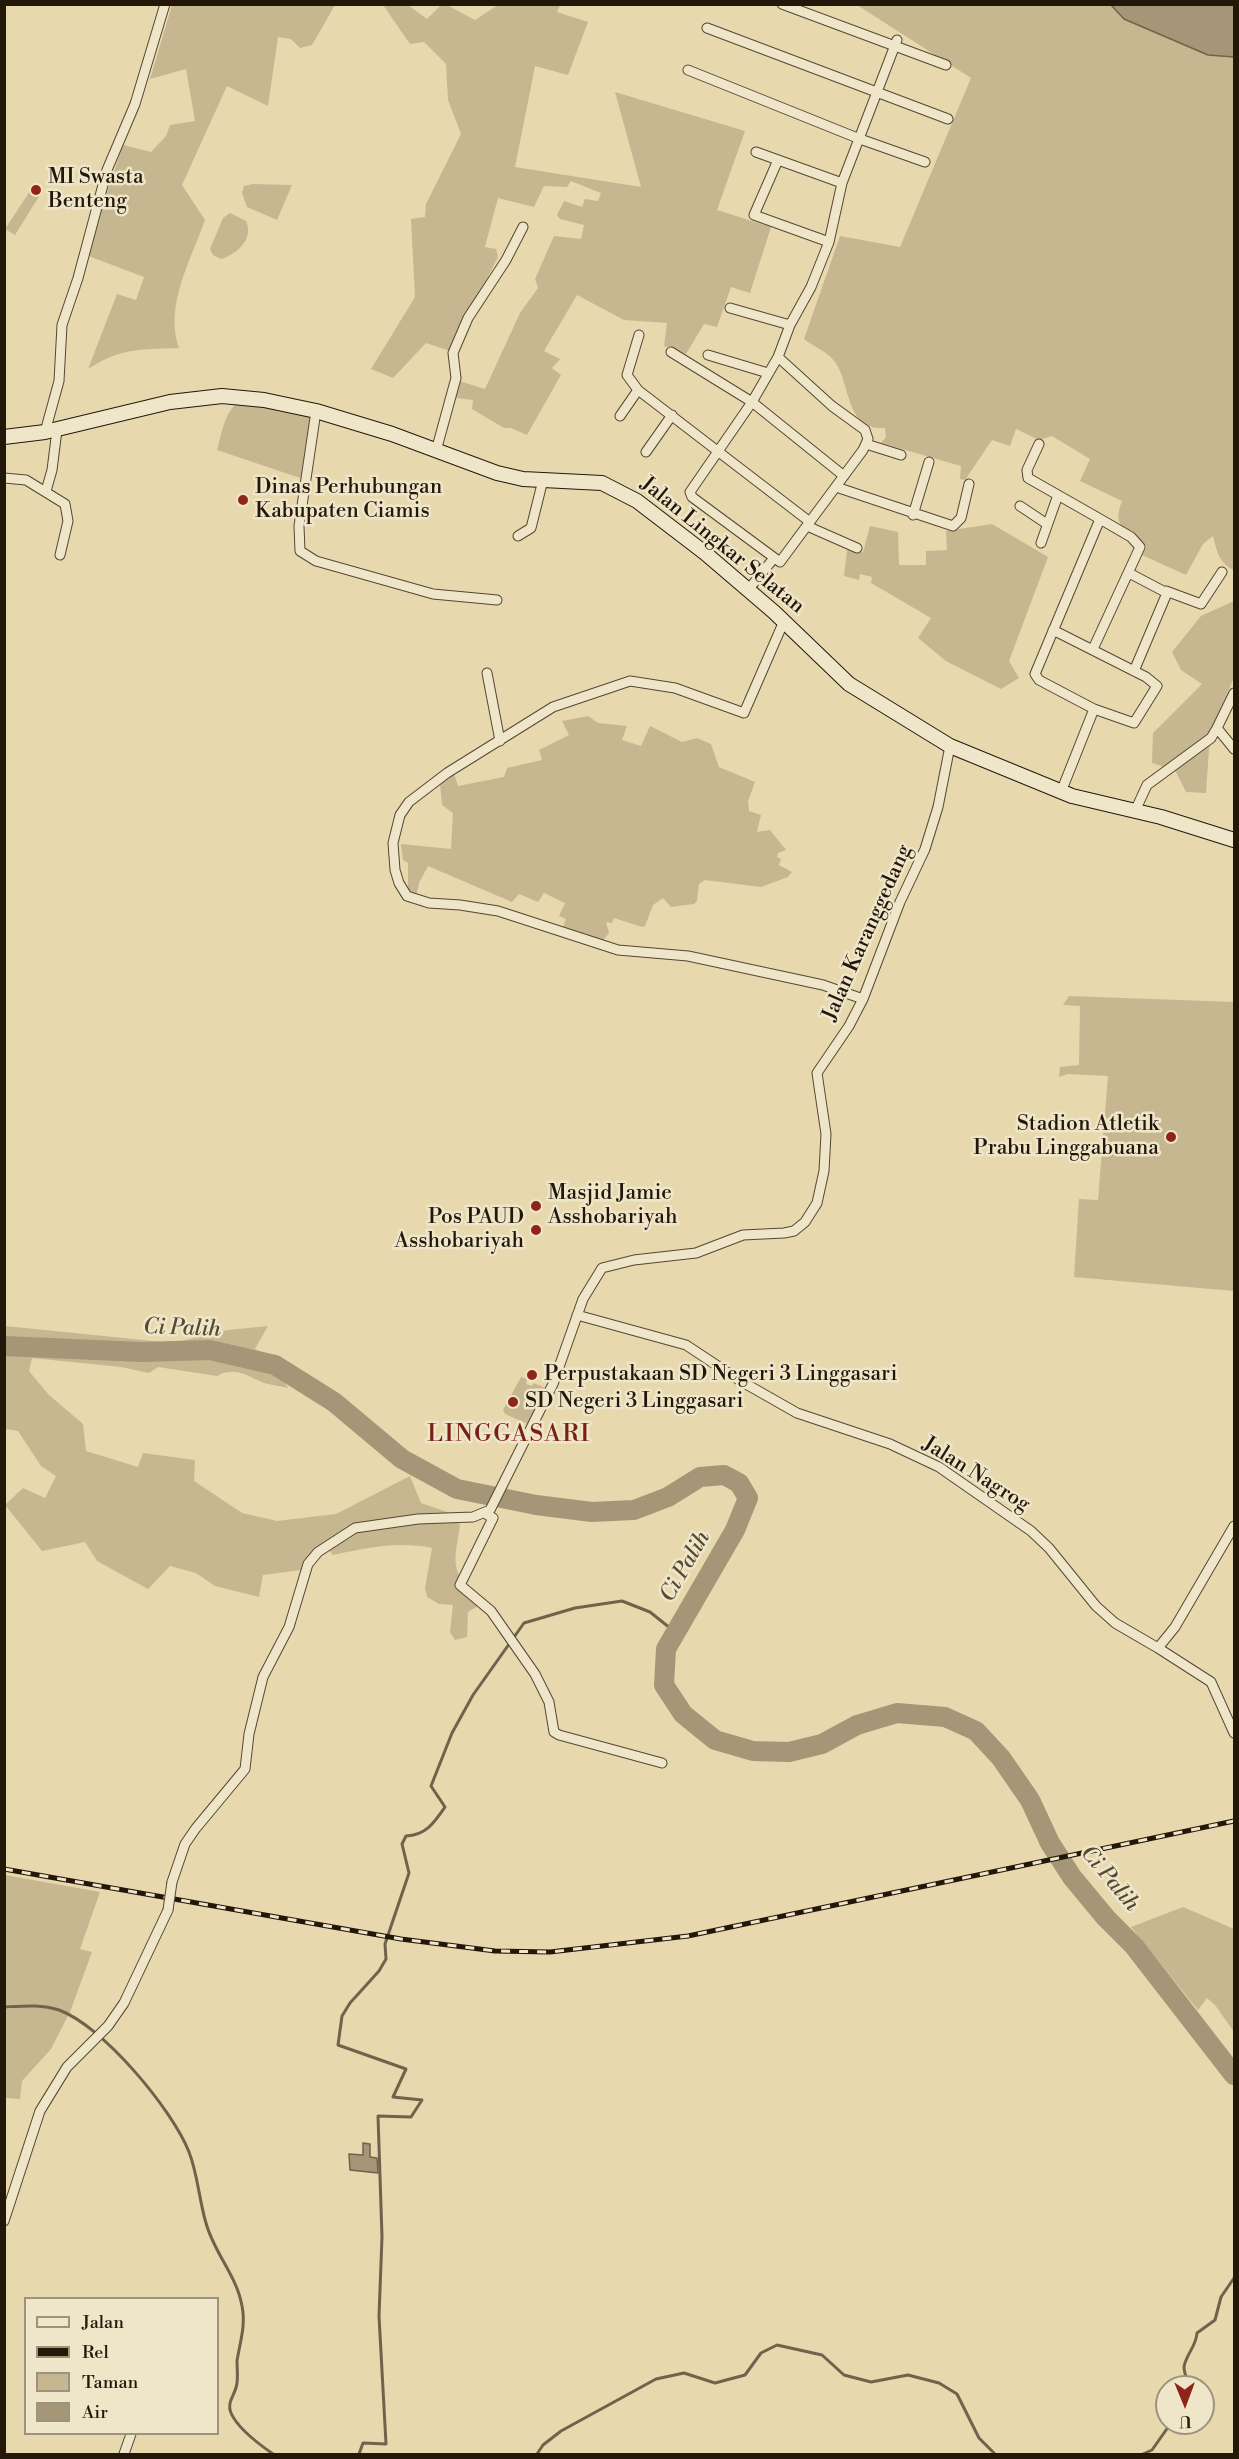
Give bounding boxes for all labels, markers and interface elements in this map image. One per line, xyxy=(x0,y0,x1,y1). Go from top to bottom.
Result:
place label: MI Swasta Benteng xyxy=(48,165,144,215)
marker: MI Swasta Benteng xyxy=(29,183,43,197)
street label: Jalan Lingkar Selatan xyxy=(635,472,809,620)
place label: Dinas Perhubungan Kabupaten Ciamis xyxy=(255,475,442,525)
marker: Dinas Perhubungan Kabupaten Ciamis xyxy=(236,493,250,507)
street label: Jalan Karanggedang xyxy=(818,841,918,1025)
place label: Stadion Atletik Prabu Linggabuana xyxy=(973,1112,1159,1162)
marker: Stadion Atletik Prabu Linggabuana xyxy=(1164,1130,1178,1144)
place label: Masjid Jamie Asshobariyah xyxy=(548,1181,677,1231)
marker: Masjid Jamie Asshobariyah xyxy=(529,1199,543,1213)
place label: Pos PAUD Asshobariyah xyxy=(395,1205,524,1255)
marker: Pos PAUD Asshobariyah xyxy=(529,1223,543,1237)
water label: Ci Palih xyxy=(143,1314,221,1344)
place label: Perpustakaan SD Negeri 3 Linggasari xyxy=(544,1362,897,1388)
marker: Perpustakaan SD Negeri 3 Linggasari xyxy=(525,1368,539,1382)
place label: SD Negeri 3 Linggasari xyxy=(525,1389,744,1415)
marker: SD Negeri 3 Linggasari xyxy=(506,1395,520,1409)
district label: LINGGASARI xyxy=(427,1421,591,1449)
street label: Jalan Nagrog xyxy=(918,1432,1034,1518)
water label: Ci Palih xyxy=(655,1527,717,1607)
water label: Ci Palih xyxy=(1074,1841,1144,1917)
legend xyxy=(24,2297,219,2435)
text: Jalan xyxy=(82,2311,124,2334)
text: Rel xyxy=(82,2341,109,2364)
text: Taman xyxy=(82,2371,138,2394)
north arrow xyxy=(1155,2375,1215,2435)
text: Air xyxy=(82,2401,108,2424)
text: U xyxy=(1179,2411,1192,2431)

